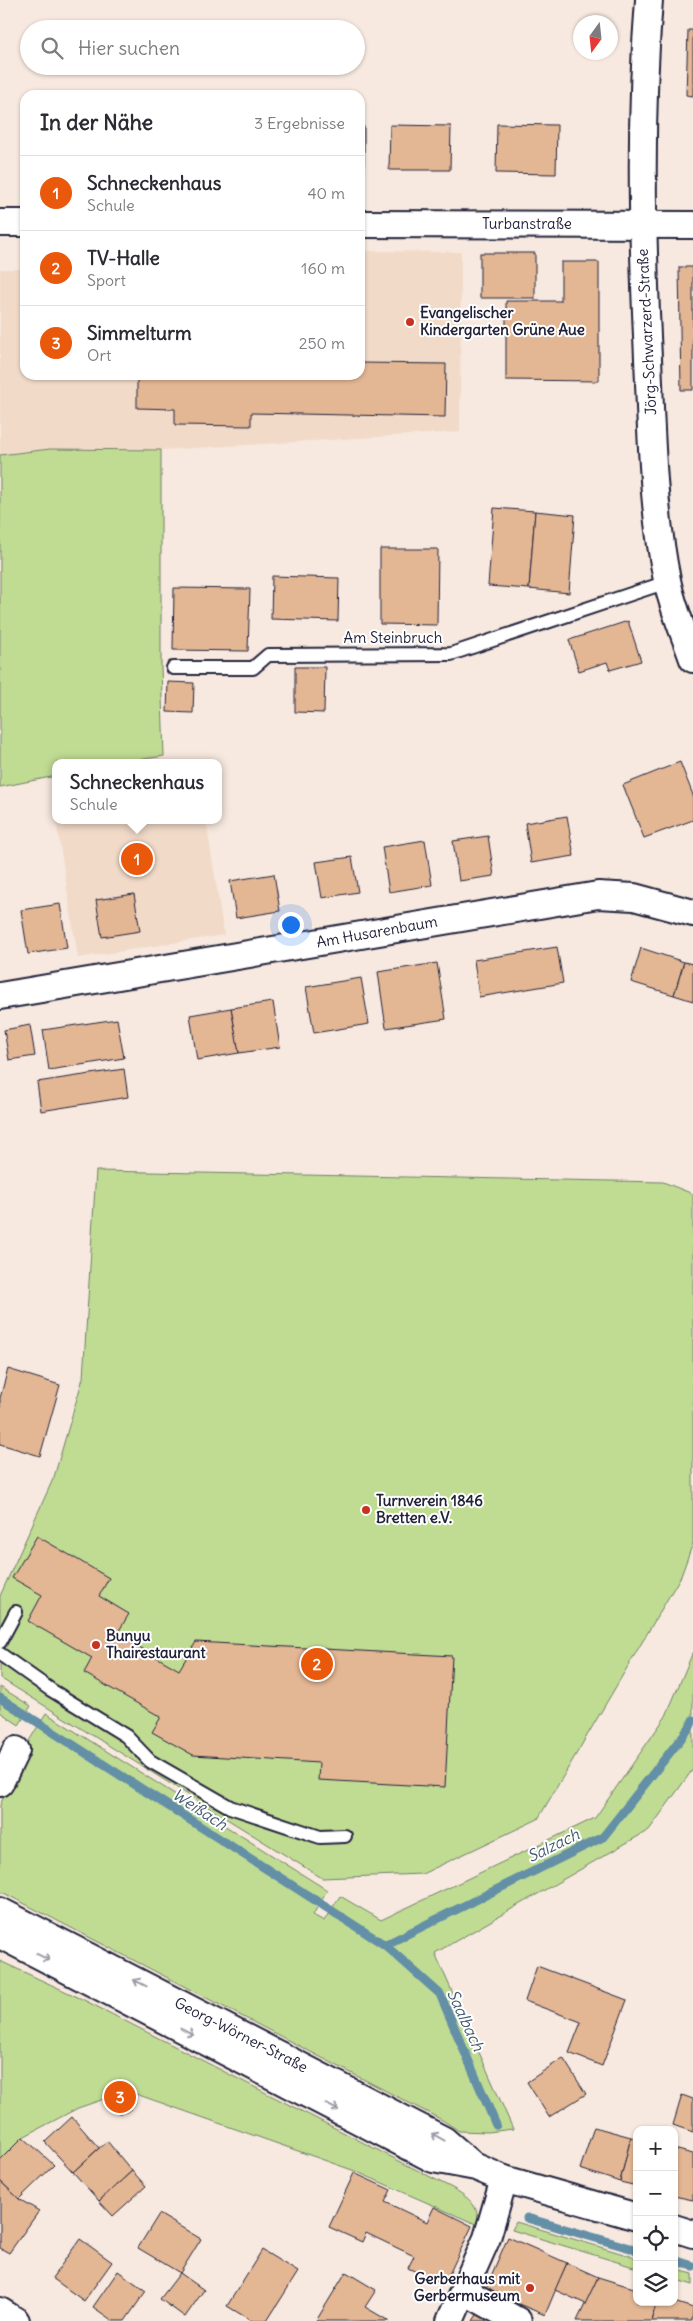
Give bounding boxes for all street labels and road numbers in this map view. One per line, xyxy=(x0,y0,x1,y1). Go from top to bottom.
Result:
street label: Turbanstraße xyxy=(482,214,572,233)
street label: Jörg-Schwarzerd-Straße xyxy=(633,248,660,416)
street label: Am Steinbruch xyxy=(344,628,443,647)
street label: Am Husarenbaum xyxy=(315,912,439,951)
street label: Georg-Wörner-Straße xyxy=(171,1993,311,2076)

